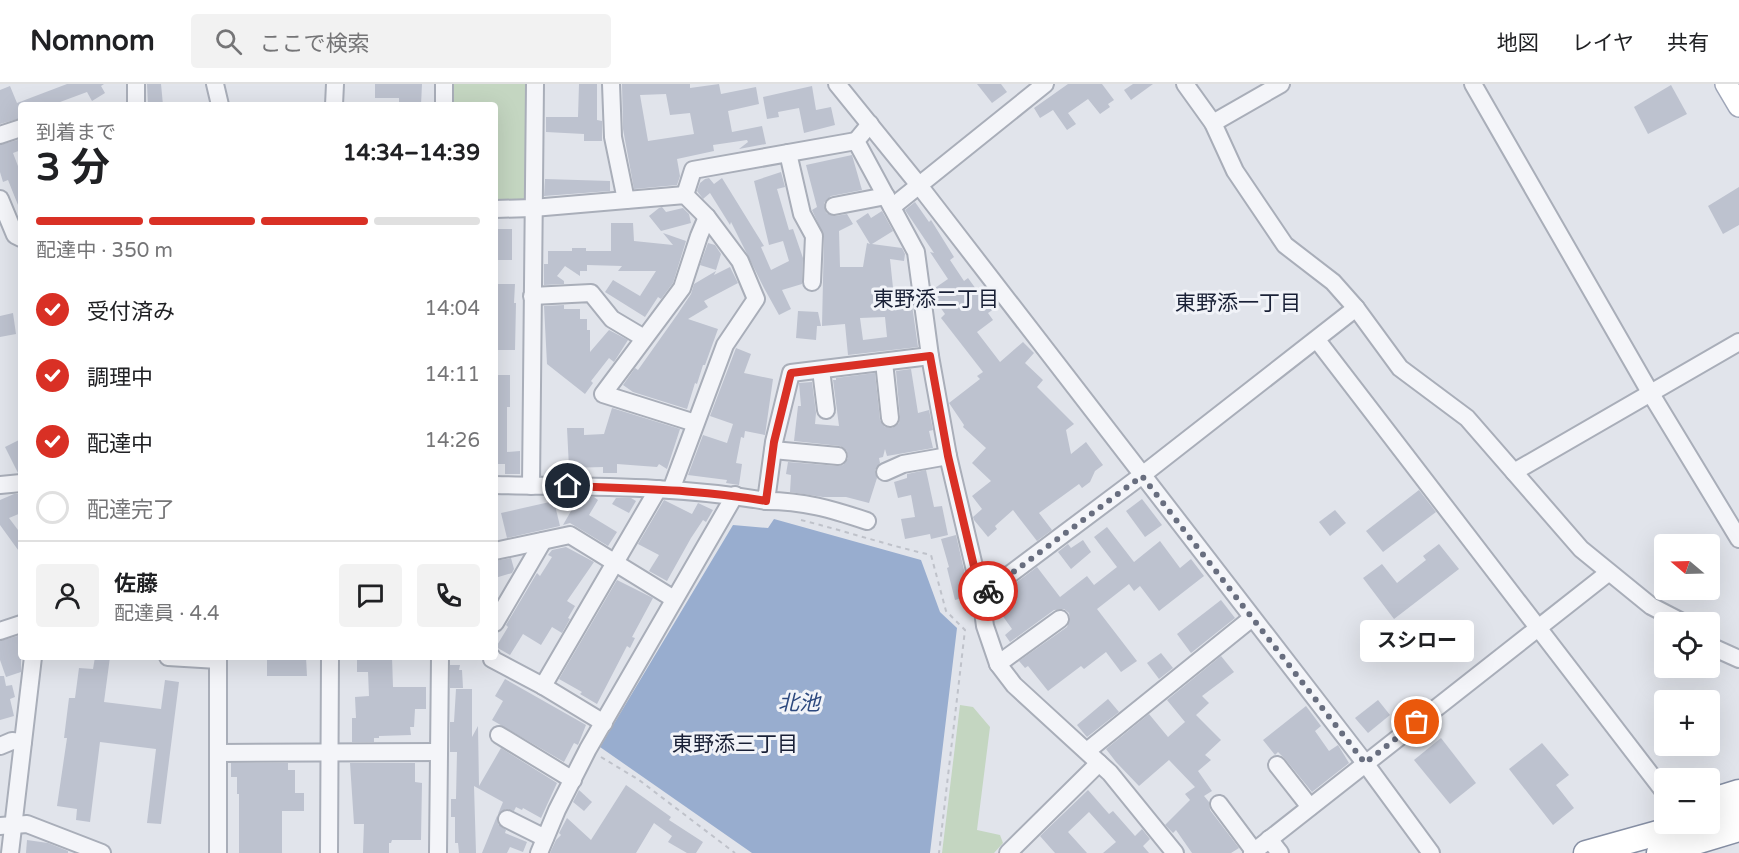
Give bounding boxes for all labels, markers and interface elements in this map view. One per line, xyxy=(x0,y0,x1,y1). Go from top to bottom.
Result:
search box xyxy=(191,14,611,68)
text: Nomnom xyxy=(30,24,155,58)
icon: search xyxy=(212,25,245,58)
text: ここで検索 xyxy=(260,31,370,57)
text: 地図 xyxy=(1497,31,1539,56)
text: レイヤ xyxy=(1572,31,1634,56)
text: 共有 xyxy=(1667,31,1709,56)
text: 到着まで xyxy=(36,121,116,145)
text: 14:34–14:39 xyxy=(343,140,480,166)
text: 3 分 xyxy=(36,144,110,191)
text: 配達中 · 350 m xyxy=(36,239,173,263)
district label: 東野添二丁目 xyxy=(873,287,999,312)
district label: 東野添一丁目 xyxy=(1175,291,1301,316)
icon: check xyxy=(36,293,69,326)
text: 14:04 xyxy=(425,297,480,321)
text: 受付済み xyxy=(87,299,175,325)
icon: check xyxy=(36,359,69,392)
text: 14:11 xyxy=(425,363,480,387)
text: 調理中 xyxy=(87,365,153,391)
icon: check xyxy=(36,425,69,458)
text: 14:26 xyxy=(425,429,480,453)
text: 配達中 xyxy=(87,431,153,457)
pin xyxy=(542,460,593,511)
icon: home xyxy=(551,469,584,502)
text: 配達完了 xyxy=(87,497,175,523)
north arrow xyxy=(1654,534,1720,600)
map controls xyxy=(1654,534,1720,834)
courier xyxy=(958,561,1018,621)
button: person xyxy=(36,564,99,627)
button: chat xyxy=(339,564,402,627)
button: phone xyxy=(417,564,480,627)
text: 佐藤 xyxy=(114,571,158,597)
icon: bike xyxy=(972,575,1005,608)
text: 配達員 · 4.4 xyxy=(114,602,220,626)
button: locate xyxy=(1654,612,1720,678)
callout: スシロー xyxy=(1360,620,1474,662)
text: スシロー xyxy=(1377,629,1457,653)
button: + xyxy=(1654,690,1720,756)
water label: 北池 xyxy=(778,691,822,716)
pin xyxy=(1391,696,1442,747)
icon: bag xyxy=(1400,705,1433,738)
district label: 東野添三丁目 xyxy=(672,732,798,757)
button: − xyxy=(1654,768,1720,834)

